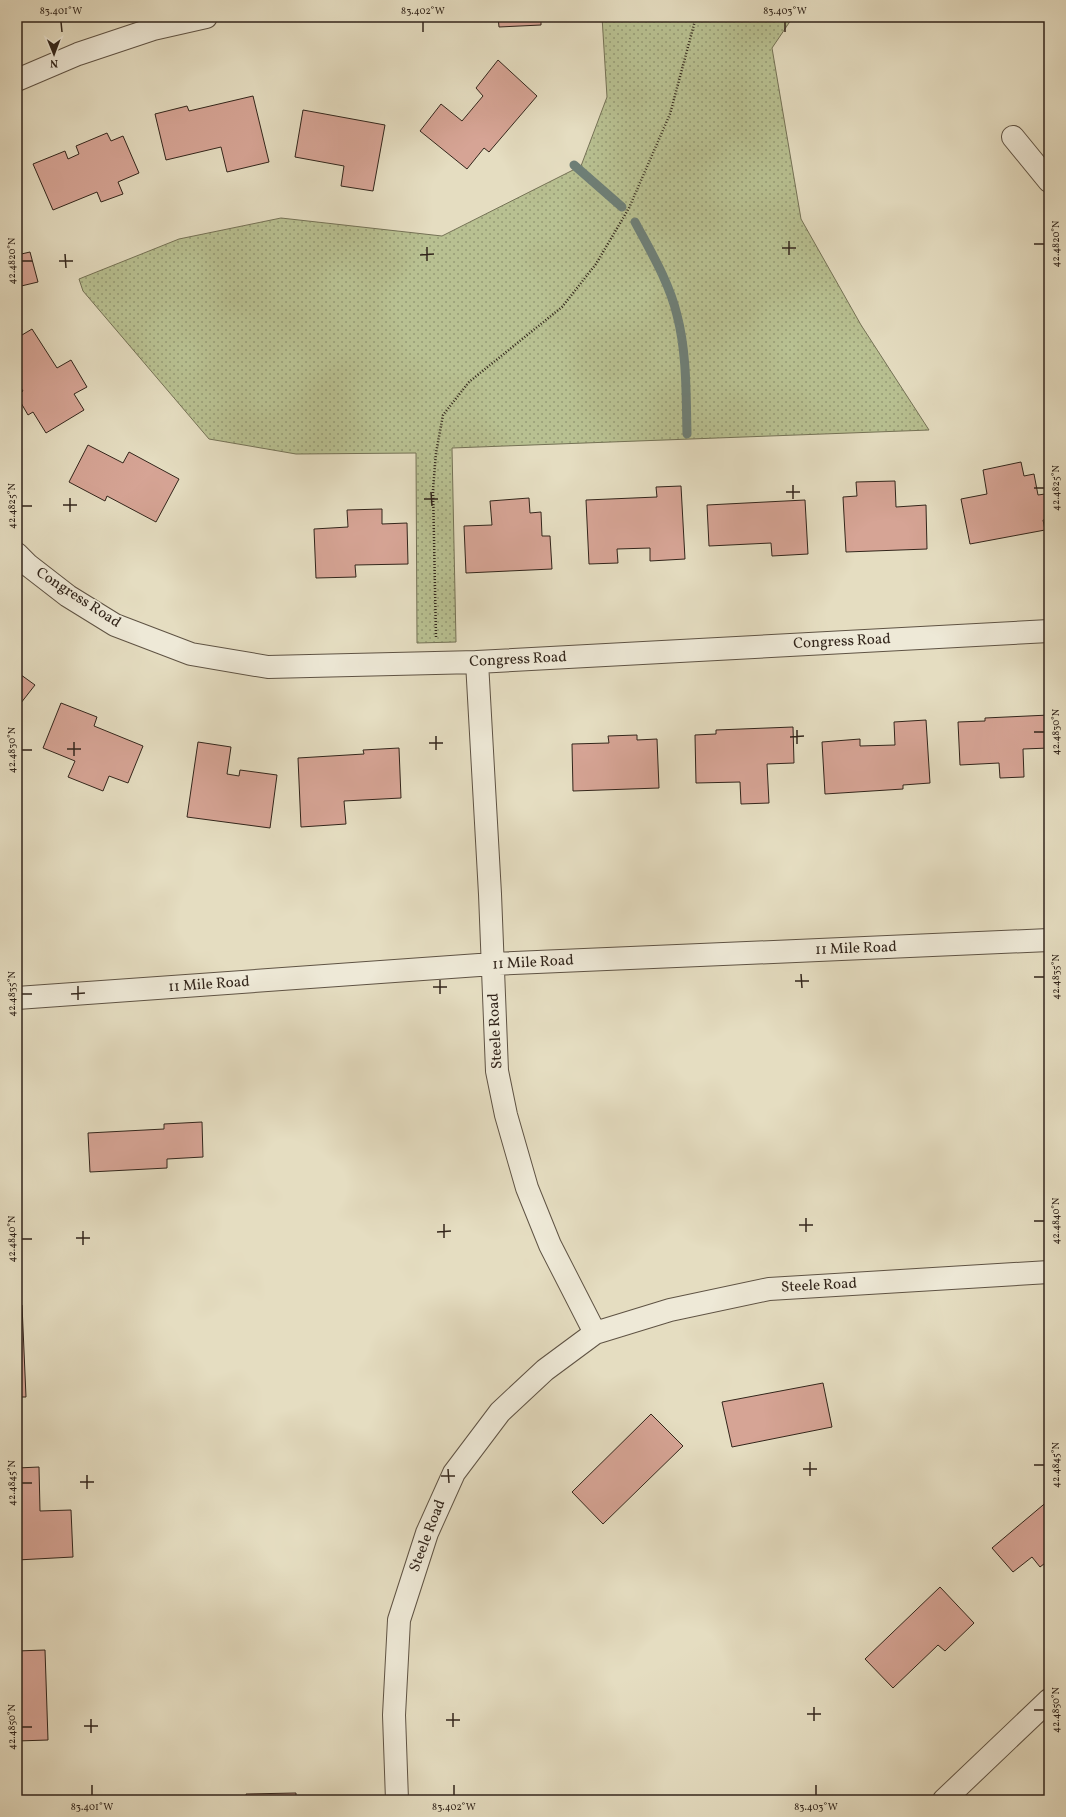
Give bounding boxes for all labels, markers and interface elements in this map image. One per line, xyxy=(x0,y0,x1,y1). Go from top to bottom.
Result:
text: 83.401°W xyxy=(40,4,82,18)
text: 83.402°W xyxy=(401,4,445,18)
text: 83.403°W xyxy=(763,4,807,18)
north arrow xyxy=(34,34,74,74)
text: N xyxy=(50,55,58,70)
text: 42.4820°N xyxy=(1049,220,1063,267)
text: 42.4820°N xyxy=(5,237,19,284)
text: 42.4825°N xyxy=(1049,464,1063,511)
text: 42.4825°N xyxy=(5,482,19,529)
street label: Congress Road xyxy=(31,563,125,633)
street label: Congress Road xyxy=(793,629,891,655)
street label: Congress Road xyxy=(469,647,567,673)
text: 42.4830°N xyxy=(1049,708,1063,755)
text: 42.4830°N xyxy=(5,726,19,773)
street label: 11 Mile Road xyxy=(815,937,897,961)
street label: 11 Mile Road xyxy=(492,950,574,976)
text: 42.4835°N xyxy=(1049,954,1063,1000)
text: 42.4835°N xyxy=(5,971,19,1017)
street label: 11 Mile Road xyxy=(168,972,250,998)
street label: Steele Road xyxy=(484,992,508,1070)
text: 42.4840°N xyxy=(1049,1197,1063,1245)
text: 42.4840°N xyxy=(5,1215,19,1263)
street label: Steele Road xyxy=(780,1274,858,1298)
text: 42.4845°N xyxy=(1049,1441,1063,1488)
text: 42.4845°N xyxy=(5,1459,19,1506)
street label: Steele Road xyxy=(405,1497,451,1575)
text: 42.4850°N xyxy=(1049,1686,1063,1733)
text: 42.4850°N xyxy=(5,1703,19,1750)
text: 83.401°W xyxy=(71,1800,113,1814)
text: 83.402°W xyxy=(432,1800,476,1814)
text: 83.403°W xyxy=(794,1800,838,1814)

